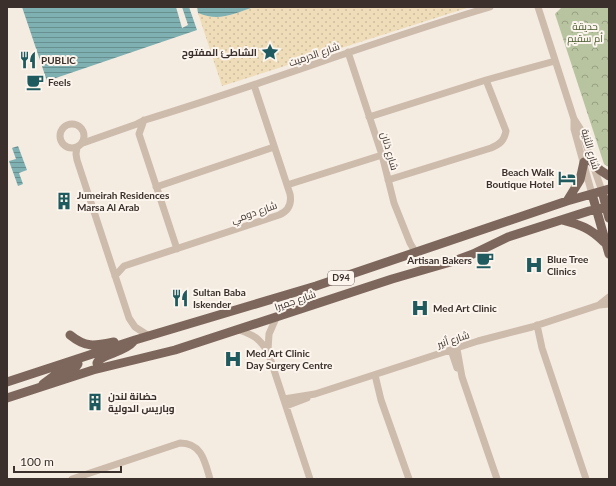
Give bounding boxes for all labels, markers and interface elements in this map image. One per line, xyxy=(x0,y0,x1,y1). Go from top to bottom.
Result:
park label: حديقة أم سقيم xyxy=(567,20,603,46)
street label: شارع الدرميت xyxy=(287,40,341,69)
place icon: الشاطئ المفتوح xyxy=(260,42,280,62)
place label: الشاطئ المفتوح xyxy=(182,46,257,60)
restaurant icon: PUBLIC xyxy=(18,50,38,70)
place label: PUBLIC xyxy=(41,54,76,66)
cafe icon: Feels xyxy=(25,72,45,92)
place label: Feels xyxy=(48,76,71,88)
street label: شارع الثنية xyxy=(578,127,603,171)
street label: شارع ذنان xyxy=(378,131,401,172)
place label: Beach Walk Boutique Hotel xyxy=(486,166,555,190)
hotel icon: Beach Walk Boutique Hotel xyxy=(557,168,577,188)
place label: Jumeirah Residences Marsa Al Arab xyxy=(77,189,170,213)
building icon: Jumeirah Residences Marsa Al Arab xyxy=(54,191,74,211)
street label: شارع دومي xyxy=(230,199,279,227)
cafe icon: Artisan Bakers xyxy=(475,250,495,270)
place label: Blue Tree Clinics xyxy=(547,253,589,277)
place label: Artisan Bakers xyxy=(406,254,473,266)
hospital icon: Blue Tree Clinics xyxy=(524,255,544,275)
road number: D94 xyxy=(328,271,354,285)
place label: Sultan Baba Iskender xyxy=(193,286,246,310)
street label: شارع جميرا xyxy=(273,287,318,314)
restaurant icon: Sultan Baba Iskender xyxy=(170,288,190,308)
hospital icon: Med Art Clinic xyxy=(410,298,430,318)
place label: Med Art Clinic xyxy=(433,302,497,314)
street label: شارع أنير xyxy=(434,328,471,351)
place label: Med Art Clinic Day Surgery Centre xyxy=(246,347,333,371)
hospital icon: Med Art Clinic Day Surgery Centre xyxy=(223,349,243,369)
place label: حضانة لندن وباريس الدولية xyxy=(108,390,175,415)
building icon: حضانة لندن وباريس الدولية xyxy=(85,392,105,412)
scale bar xyxy=(14,448,121,474)
text: 100 m xyxy=(20,454,54,469)

